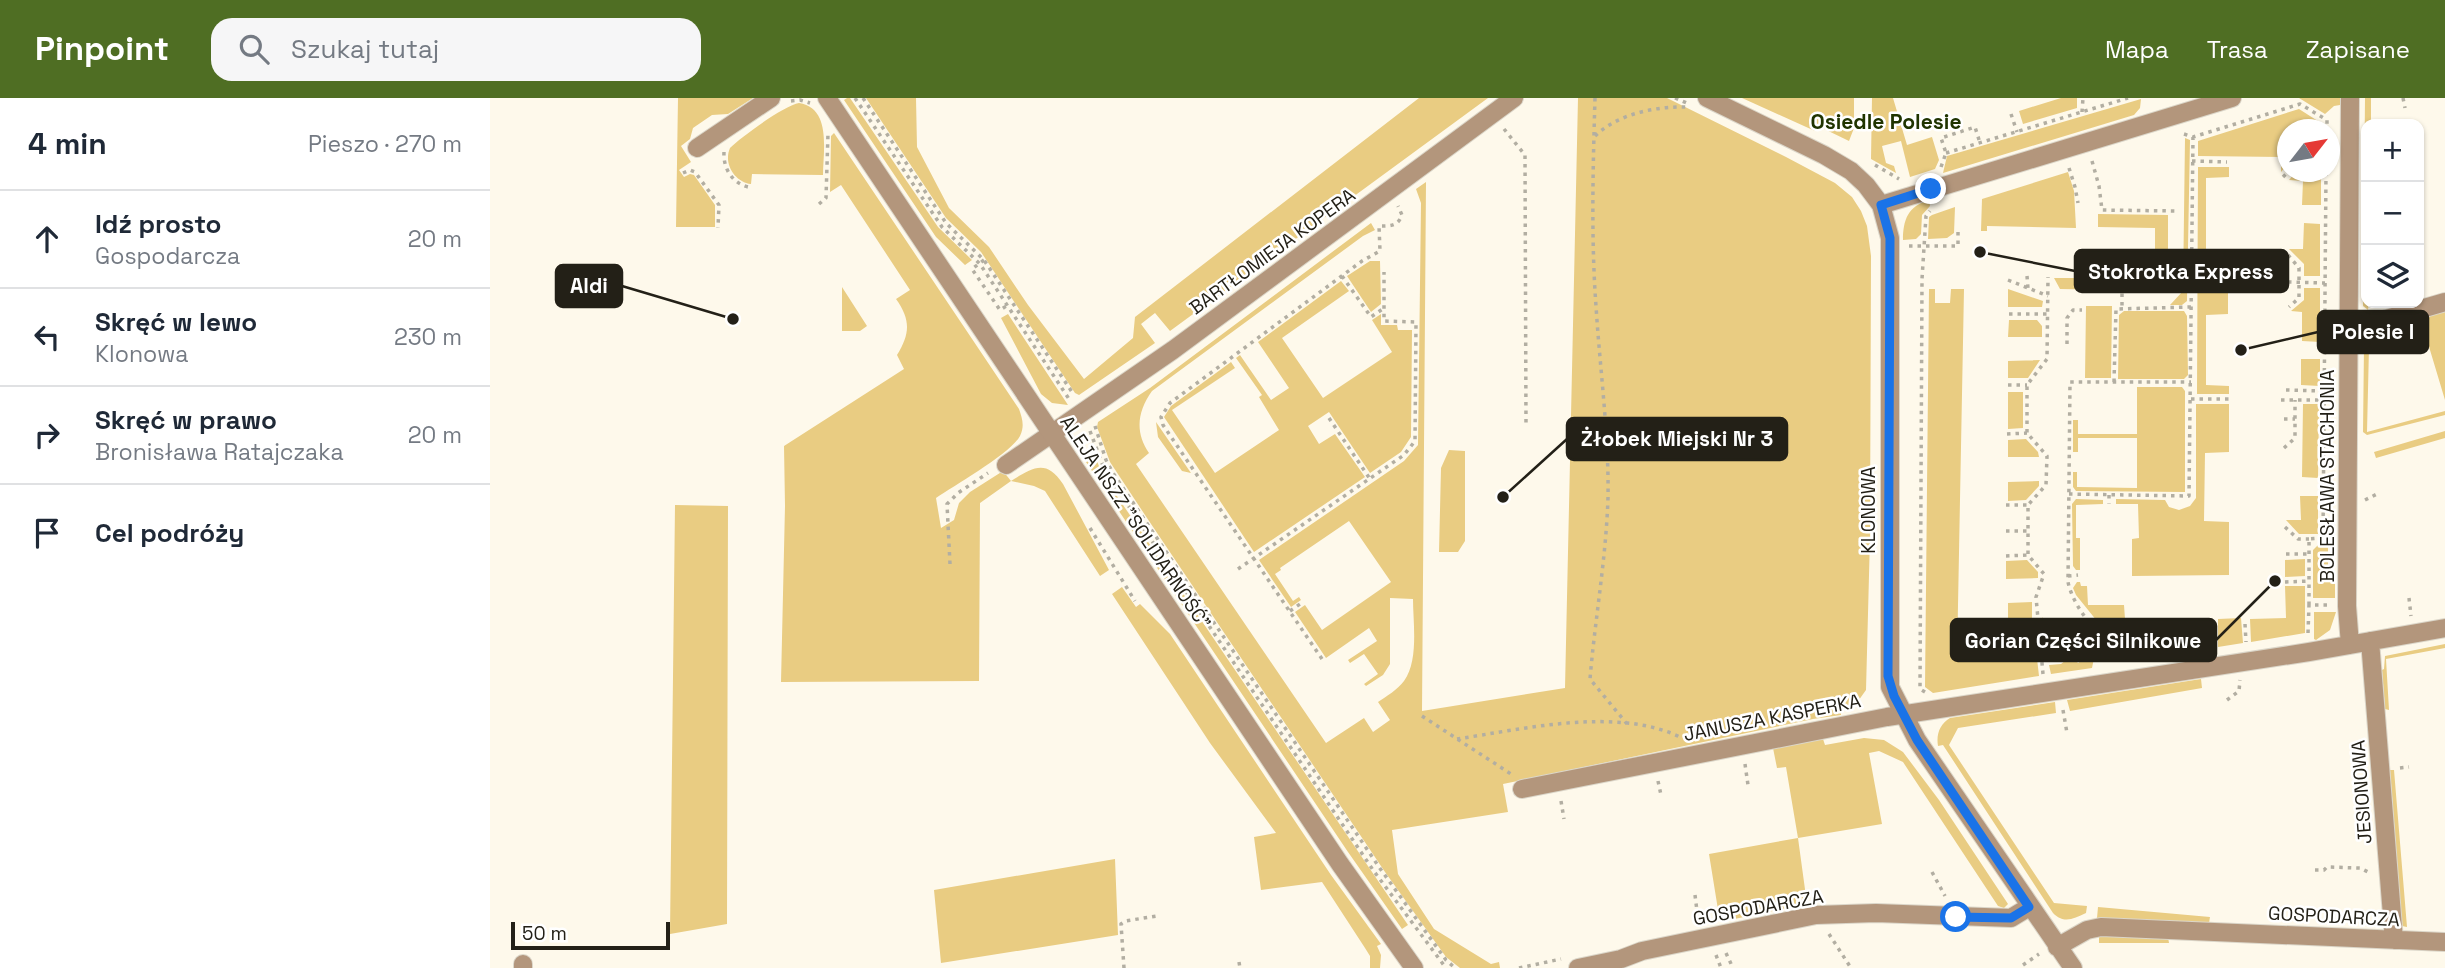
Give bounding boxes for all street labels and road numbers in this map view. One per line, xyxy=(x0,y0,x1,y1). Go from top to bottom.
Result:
street label: BARTŁOMIEJA KOPERA xyxy=(1184,183,1360,320)
street label: BOLESŁAWA STACHONIA xyxy=(2315,370,2340,582)
street label: ALEJA NSZZ "SOLIDARNOŚĆ" xyxy=(1055,411,1217,634)
street label: KLONOWA xyxy=(1856,466,1881,554)
street label: JANUSZA KASPERKA xyxy=(1681,688,1863,747)
street label: JESIONOWA xyxy=(2345,739,2378,845)
street label: GOSPODARCZA xyxy=(1691,884,1825,931)
street label: GOSPODARCZA xyxy=(2267,901,2401,932)

